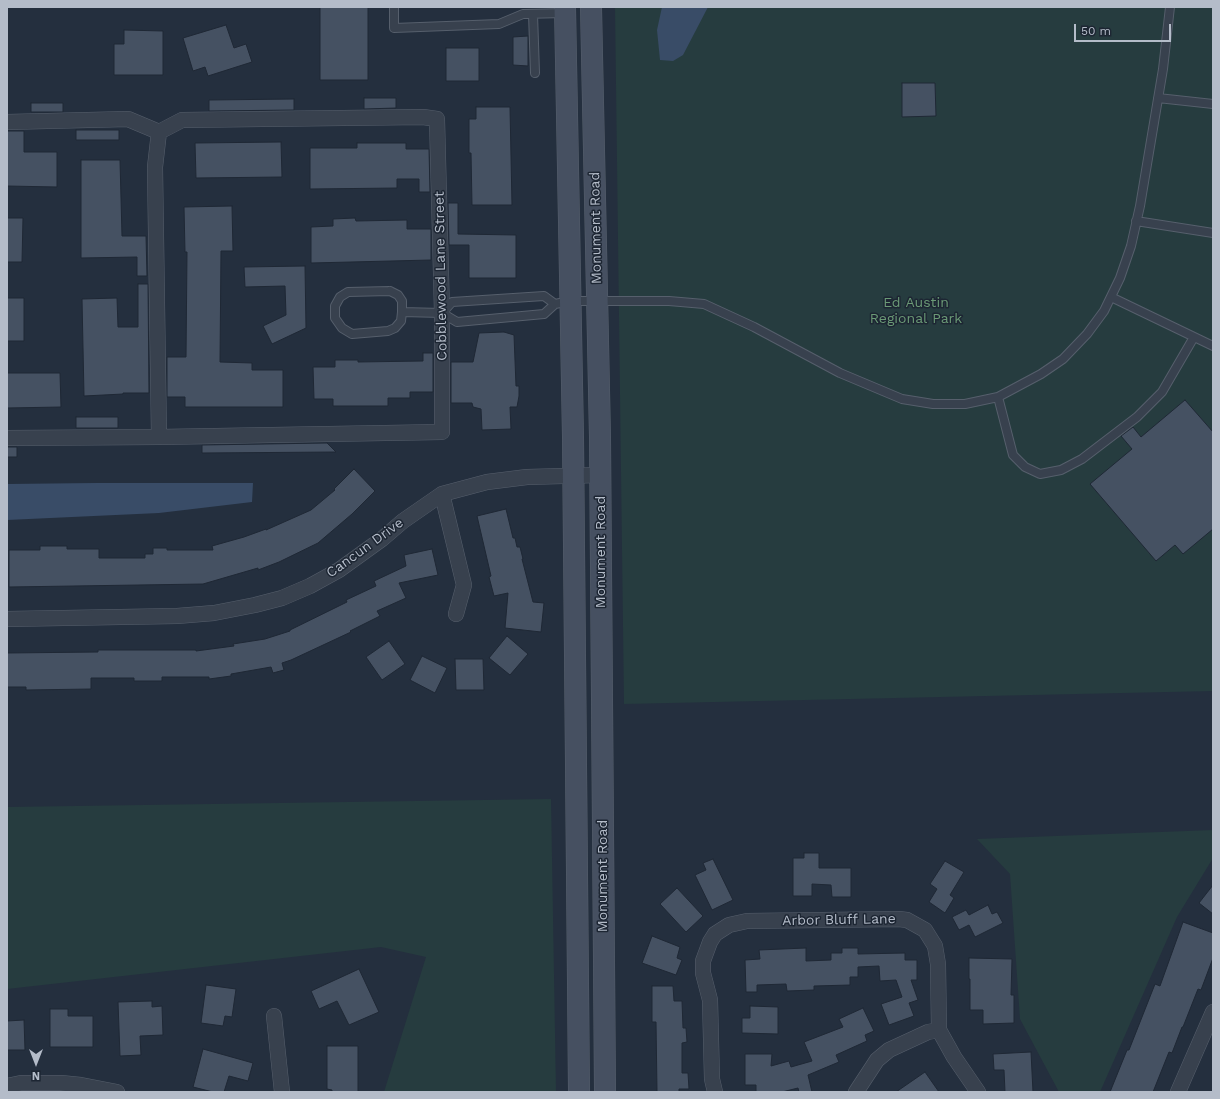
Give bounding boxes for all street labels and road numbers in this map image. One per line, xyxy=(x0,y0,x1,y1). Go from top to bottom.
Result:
street label: Monument Road xyxy=(587,172,605,284)
street label: Cobblewood Lane Street xyxy=(431,191,451,361)
street label: Monument Road xyxy=(593,496,609,608)
street label: Cancun Drive xyxy=(323,514,407,582)
street label: Monument Road xyxy=(595,820,611,932)
street label: Arbor Bluff Lane xyxy=(782,911,896,929)

